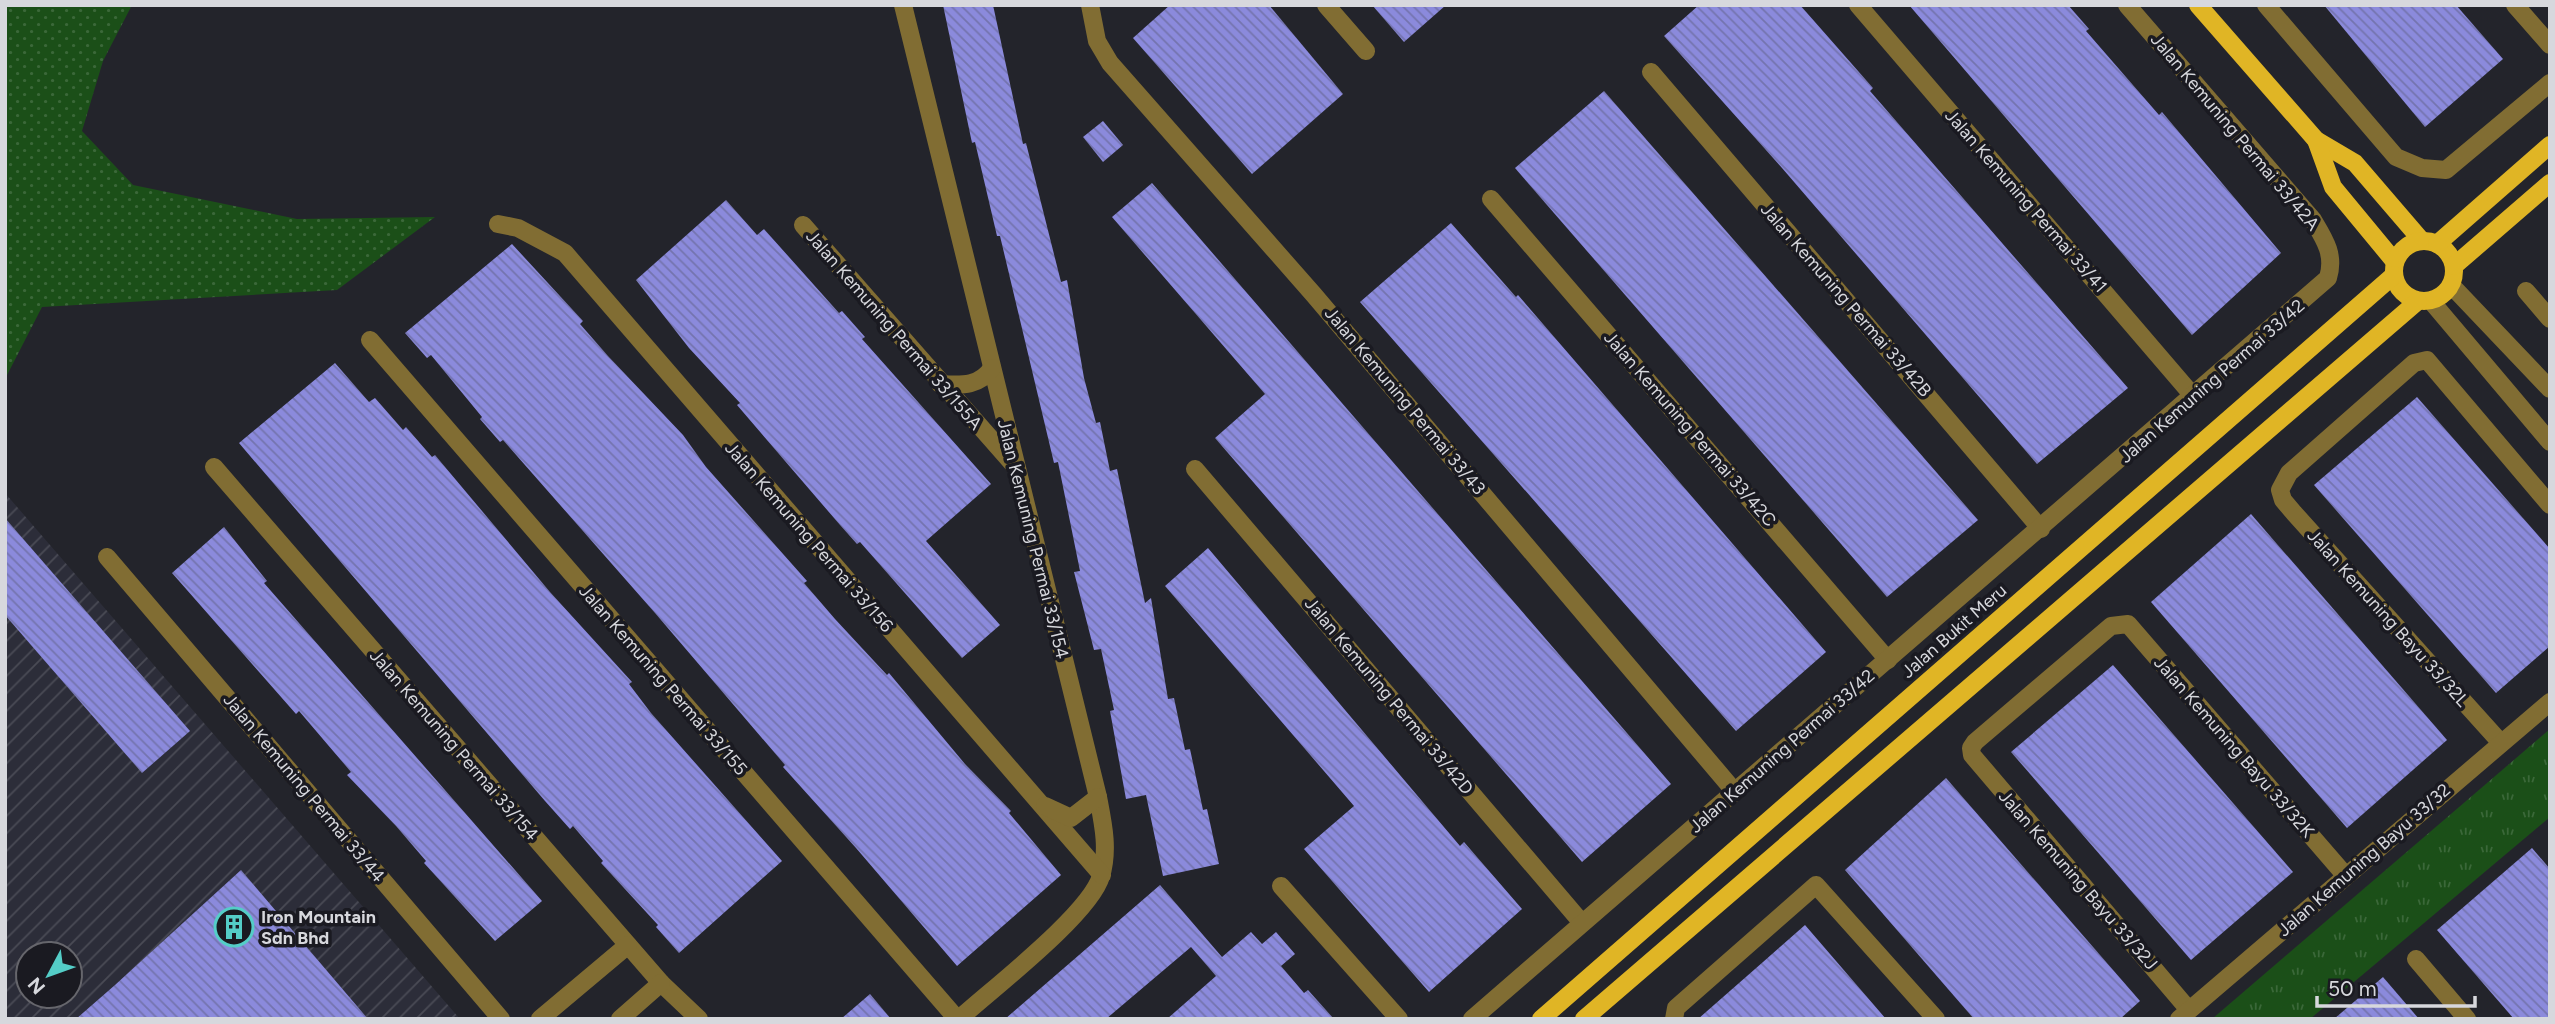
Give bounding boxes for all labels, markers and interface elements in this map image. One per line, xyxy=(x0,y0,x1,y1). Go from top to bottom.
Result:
street label: Jalan Kemuning Permai 33/42A xyxy=(2146,29,2324,235)
street label: Jalan Kemuning Permai 33/41 xyxy=(1940,105,2112,297)
street label: Jalan Kemuning Permai 33/42B xyxy=(1756,199,1936,401)
street label: Jalan Kemuning Permai 33/155A xyxy=(801,226,987,434)
street label: Jalan Kemuning Permai 33/42 xyxy=(2115,294,2309,468)
street label: Jalan Kemuning Permai 33/43 xyxy=(1320,303,1490,499)
street label: Jalan Kemuning Permai 33/42C xyxy=(1599,327,1781,531)
street label: Jalan Kemuning Permai 33/154 xyxy=(993,417,1073,661)
street label: Jalan Kemuning Permai 33/156 xyxy=(720,437,898,637)
street label: Jalan Kemuning Bayu 33/32L xyxy=(2302,525,2474,712)
street label: Jalan Bukit Meru xyxy=(1897,579,2011,683)
street label: Jalan Kemuning Permai 33/155 xyxy=(574,580,752,780)
street label: Jalan Kemuning Permai 33/42D xyxy=(1300,593,1478,799)
street label: Jalan Kemuning Permai 33/154 xyxy=(365,645,543,845)
street label: Jalan Kemuning Bayu 33/32K xyxy=(2149,652,2319,842)
street label: Jalan Kemuning Permai 33/42 xyxy=(1685,664,1879,838)
street label: Jalan Kemuning Permai 33/44 xyxy=(219,689,389,887)
street label: Jalan Kemuning Bayu 33/32 xyxy=(2273,779,2455,941)
street label: Jalan Kemuning Bayu 33/32J xyxy=(1994,786,2162,974)
building icon: Iron Mountain Sdn Bhd xyxy=(213,906,255,948)
place label: Iron Mountain Sdn Bhd xyxy=(261,906,376,949)
north arrow xyxy=(14,940,84,1010)
scale bar xyxy=(2317,964,2474,1008)
text: N xyxy=(23,973,50,999)
text: 50 m xyxy=(2328,976,2377,1001)

